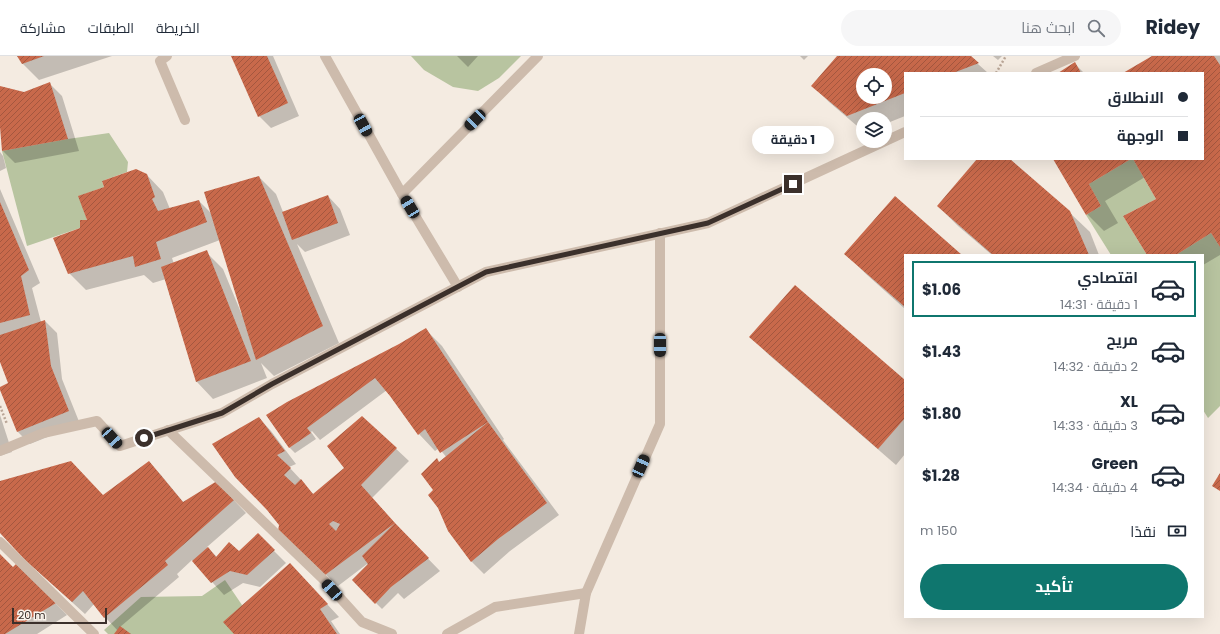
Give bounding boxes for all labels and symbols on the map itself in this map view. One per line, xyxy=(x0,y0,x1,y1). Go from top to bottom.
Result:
car xyxy=(462,107,488,133)
car xyxy=(352,112,374,138)
callout: 1 دقيقة xyxy=(752,126,834,154)
route end xyxy=(784,175,802,193)
car xyxy=(399,194,421,220)
car xyxy=(654,333,666,357)
car xyxy=(100,425,124,451)
route start xyxy=(135,429,153,447)
car xyxy=(631,453,651,479)
car xyxy=(320,577,344,603)
scale bar xyxy=(12,606,107,625)

